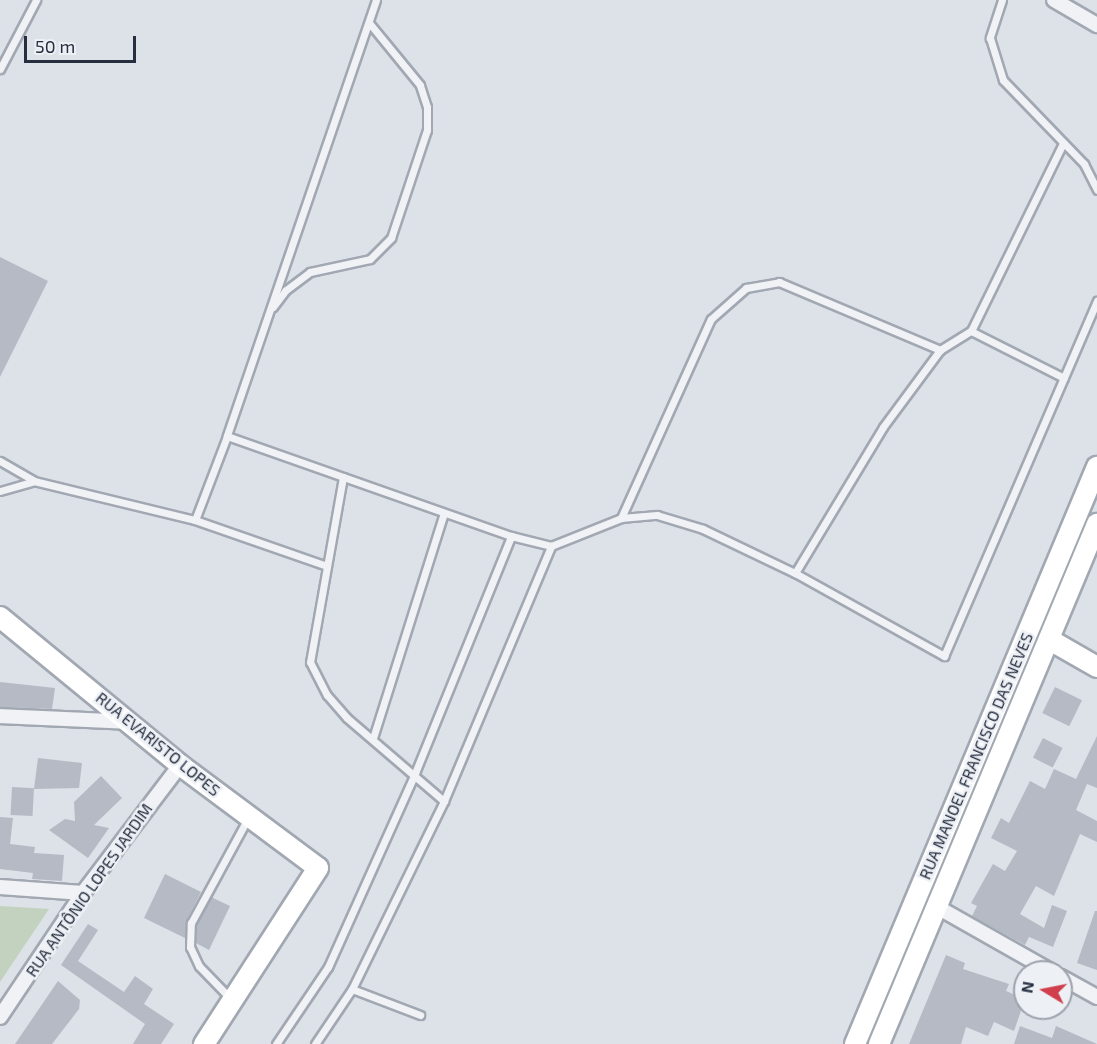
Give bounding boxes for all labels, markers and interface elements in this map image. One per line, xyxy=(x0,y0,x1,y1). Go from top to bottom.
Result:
scale bar xyxy=(27,24,140,62)
text: 50 m xyxy=(35,35,75,57)
street label: RUA MANOEL FRANCISCO DAS NEVES xyxy=(915,629,1037,883)
street label: RUA EVARISTO LOPES xyxy=(92,688,224,800)
street label: RUA ANTÔNIO LOPES JARDIM xyxy=(21,799,157,981)
north arrow xyxy=(1013,960,1073,1020)
text: N xyxy=(1016,980,1037,994)

